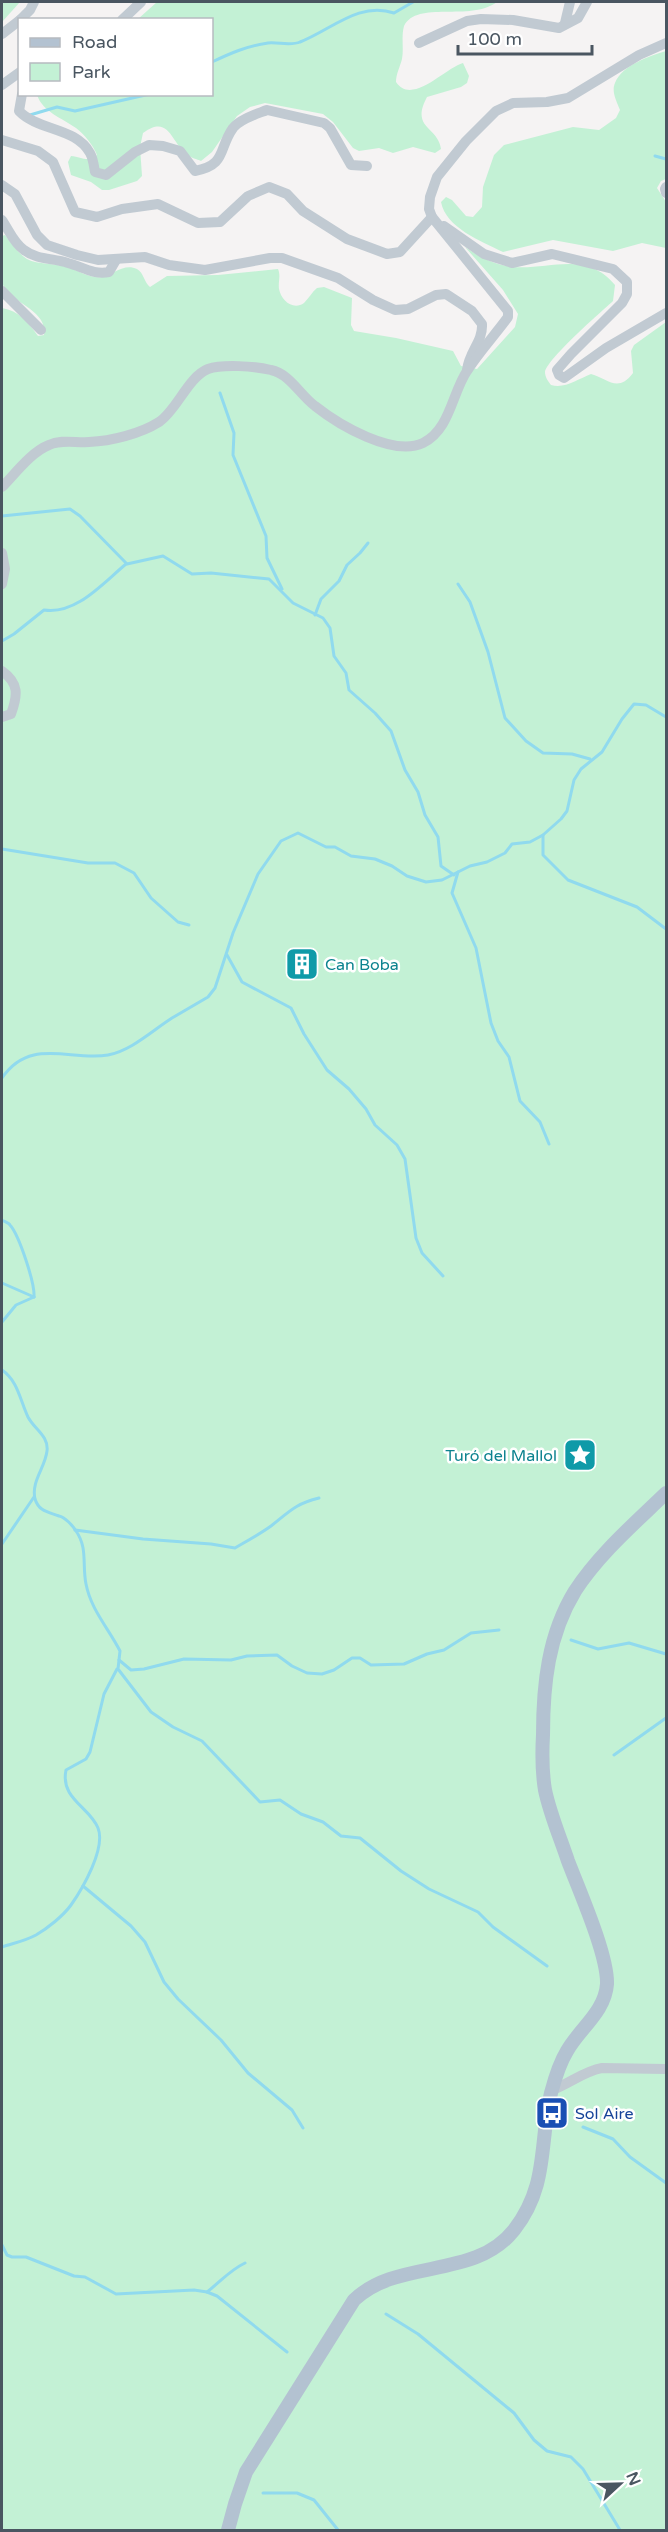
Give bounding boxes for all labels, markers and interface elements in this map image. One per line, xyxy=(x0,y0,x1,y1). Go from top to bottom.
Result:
legend xyxy=(18,18,213,96)
scale bar xyxy=(458,18,592,56)
text: 100 m xyxy=(467,28,522,50)
text: Road xyxy=(72,31,117,53)
text: Park xyxy=(72,61,111,83)
building icon: Can Boba xyxy=(284,946,320,982)
place label: Can Boba xyxy=(325,955,399,975)
place icon: Turó del Mallol xyxy=(562,1437,598,1473)
place label: Turó del Mallol xyxy=(445,1446,557,1466)
bus stop icon: Sol Aire xyxy=(534,2095,570,2131)
place label: Sol Aire xyxy=(575,2104,633,2124)
north arrow xyxy=(590,2454,650,2514)
text: N xyxy=(621,2469,645,2488)

